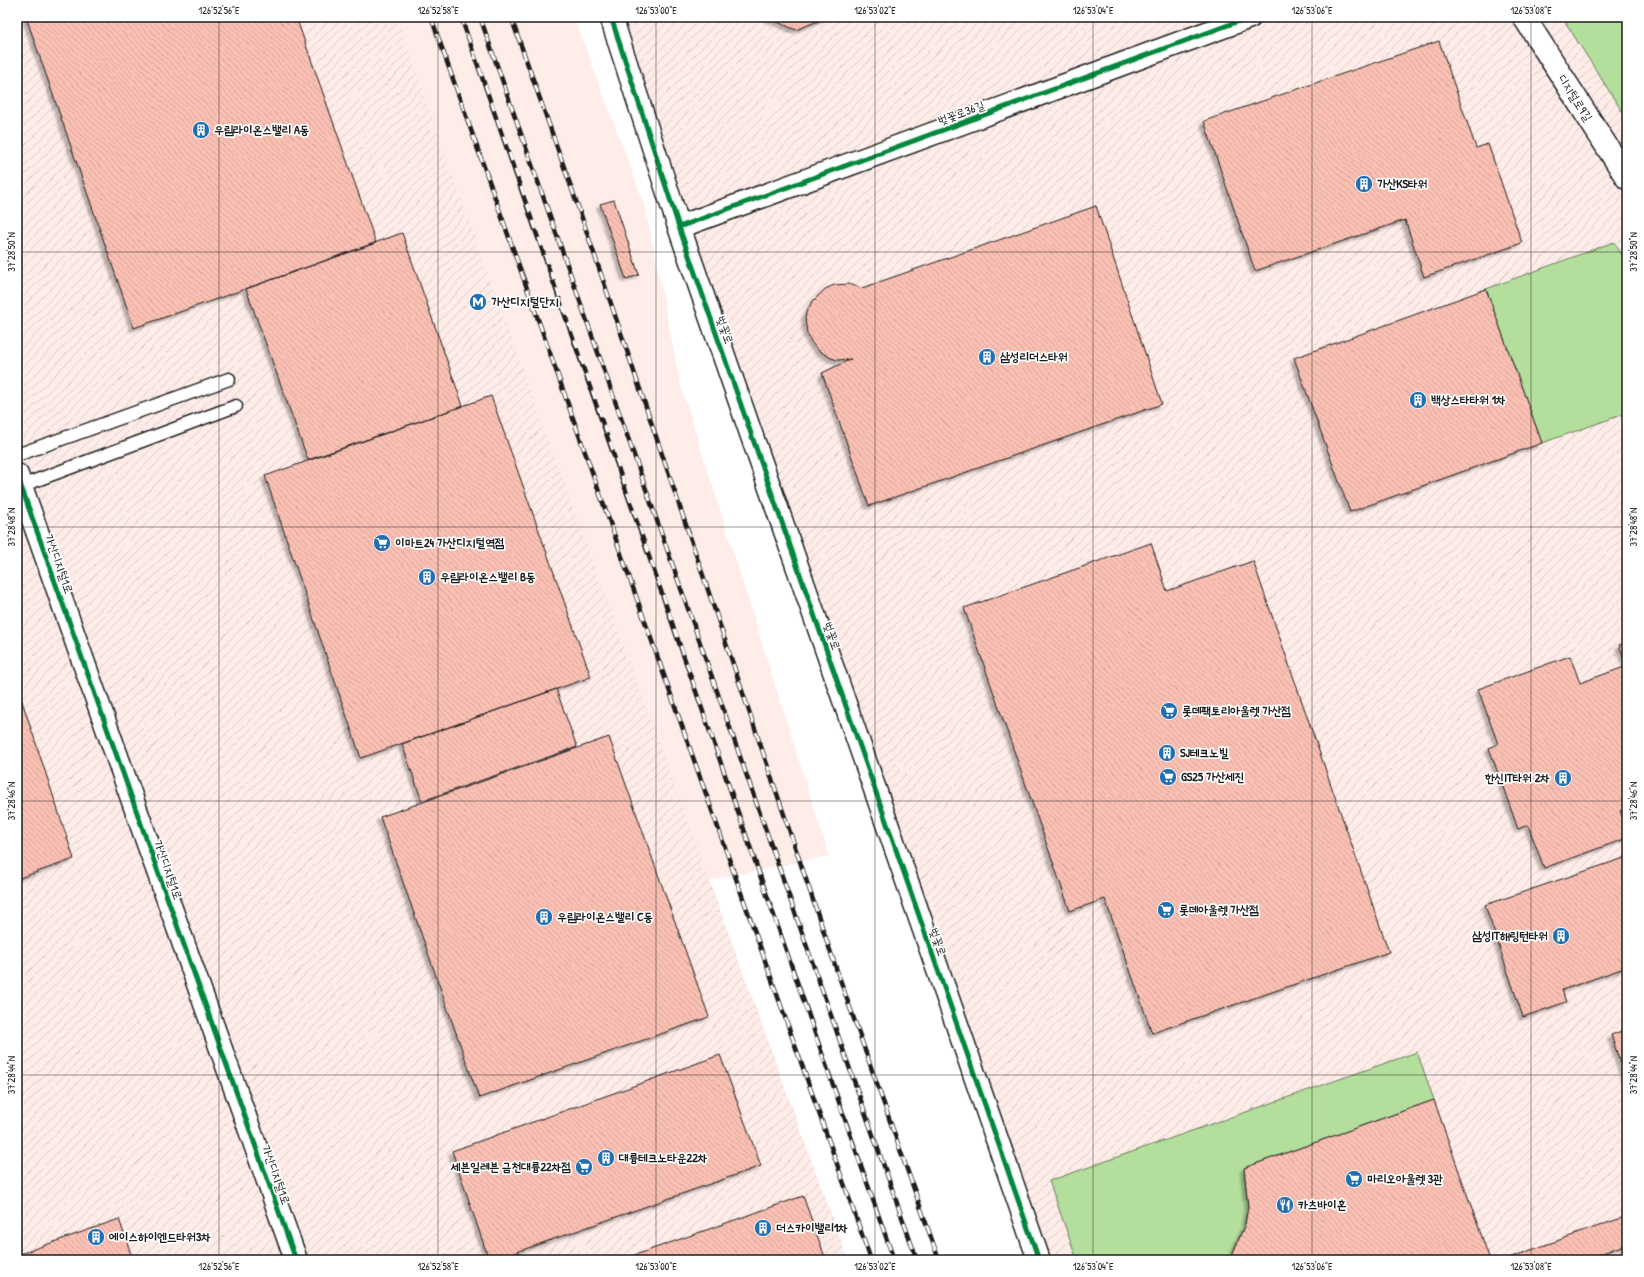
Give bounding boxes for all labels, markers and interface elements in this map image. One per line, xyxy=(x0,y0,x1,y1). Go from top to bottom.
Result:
text: 126°52'56"E xyxy=(199,4,240,17)
text: 126°52'58"E xyxy=(417,4,459,17)
text: 126°53'00"E xyxy=(635,4,677,17)
text: 126°53'02"E xyxy=(854,4,896,17)
text: 126°53'04"E xyxy=(1073,4,1114,17)
text: 126°53'06"E xyxy=(1292,4,1333,17)
text: 126°53'08"E xyxy=(1510,4,1552,17)
street label: 디지털로9길 xyxy=(1554,71,1597,125)
street label: 벚꽃로36길 xyxy=(935,96,987,129)
building icon: 우림라이온스밸리 A동 xyxy=(191,120,211,140)
place label: 우림라이온스밸리 A동 xyxy=(214,121,310,138)
building icon: 가산KS타워 xyxy=(1354,174,1374,194)
place label: 가산KS타워 xyxy=(1377,175,1427,192)
text: 37°28'50"N xyxy=(5,232,18,272)
text: 37°28'50"N xyxy=(1627,232,1640,272)
metro station icon: 가산디지털단지 xyxy=(468,292,488,312)
place label: 가산디지털단지 xyxy=(491,293,559,310)
street label: 벚꽃로 xyxy=(713,313,738,346)
building icon: 삼성리더스타워 xyxy=(977,347,997,367)
place label: 삼성리더스타워 xyxy=(1000,348,1068,365)
building icon: 백상스타타워 1차 xyxy=(1408,390,1428,410)
place label: 백상스타타워 1차 xyxy=(1431,391,1506,408)
text: 37°28'48"N xyxy=(5,508,18,546)
text: 37°28'48"N xyxy=(1627,508,1640,546)
street label: 가산디지털1로 xyxy=(41,532,78,596)
supermarket icon: 이마트24 가산디지털역점 xyxy=(372,533,392,553)
place label: 이마트24 가산디지털역점 xyxy=(395,534,505,551)
building icon: 우림라이온스밸리 B동 xyxy=(417,567,437,587)
place label: 우림라이온스밸리 B동 xyxy=(440,568,536,585)
street label: 벚꽃로 xyxy=(820,619,845,652)
supermarket icon: 롯데팩토리아울렛 가산점 xyxy=(1159,701,1179,721)
place label: 롯데팩토리아울렛 가산점 xyxy=(1182,702,1291,719)
building icon: SJ테크노빌 xyxy=(1157,743,1177,763)
place label: SJ테크노빌 xyxy=(1180,744,1229,761)
supermarket icon: GS25 가산세진 xyxy=(1158,767,1178,787)
place label: GS25 가산세진 xyxy=(1181,768,1244,785)
building icon: 한신IT타워 2차 xyxy=(1553,768,1573,788)
place label: 한신IT타워 2차 xyxy=(1484,769,1550,786)
text: 37°28'46"N xyxy=(5,782,18,820)
text: 37°28'46"N xyxy=(1627,782,1640,820)
street label: 가산디지털1로 xyxy=(150,838,187,902)
supermarket icon: 롯데아울렛 가산점 xyxy=(1156,900,1176,920)
place label: 롯데아울렛 가산점 xyxy=(1179,901,1259,918)
building icon: 우림라이온스밸리 C동 xyxy=(534,907,554,927)
place label: 우림라이온스밸리 C동 xyxy=(557,908,653,925)
street label: 벚꽃로 xyxy=(926,925,951,958)
building icon: 삼성IT해링턴타워 xyxy=(1551,926,1571,946)
place label: 삼성IT해링턴타워 xyxy=(1472,927,1548,944)
text: 37°28'44"N xyxy=(5,1056,18,1094)
text: 37°28'44"N xyxy=(1627,1056,1640,1094)
street label: 가산디지털1로 xyxy=(258,1143,295,1207)
building icon: 대륭테크노타운22차 xyxy=(596,1148,616,1168)
place label: 대륭테크노타운22차 xyxy=(618,1149,708,1166)
supermarket icon: 세븐일레븐 금천대륭22차점 xyxy=(574,1157,594,1177)
place label: 세븐일레븐 금천대륭22차점 xyxy=(450,1158,571,1175)
supermarket icon: 마리오아울렛 3관 xyxy=(1344,1169,1364,1189)
place label: 마리오아울렛 3관 xyxy=(1367,1170,1443,1187)
restaurant icon: 카츠바이혼 xyxy=(1275,1195,1295,1215)
place label: 카츠바이혼 xyxy=(1298,1196,1347,1213)
building icon: 더스카이밸리1차 xyxy=(753,1218,773,1238)
place label: 더스카이밸리1차 xyxy=(776,1219,848,1236)
building icon: 에이스하이엔드타워3차 xyxy=(86,1227,106,1247)
place label: 에이스하이엔드타워3차 xyxy=(108,1228,211,1245)
text: 126°52'56"E xyxy=(199,1260,240,1273)
text: 126°52'58"E xyxy=(417,1260,459,1273)
text: 126°53'00"E xyxy=(635,1260,677,1273)
text: 126°53'02"E xyxy=(854,1260,896,1273)
text: 126°53'04"E xyxy=(1073,1260,1114,1273)
text: 126°53'06"E xyxy=(1292,1260,1333,1273)
text: 126°53'08"E xyxy=(1510,1260,1552,1273)

